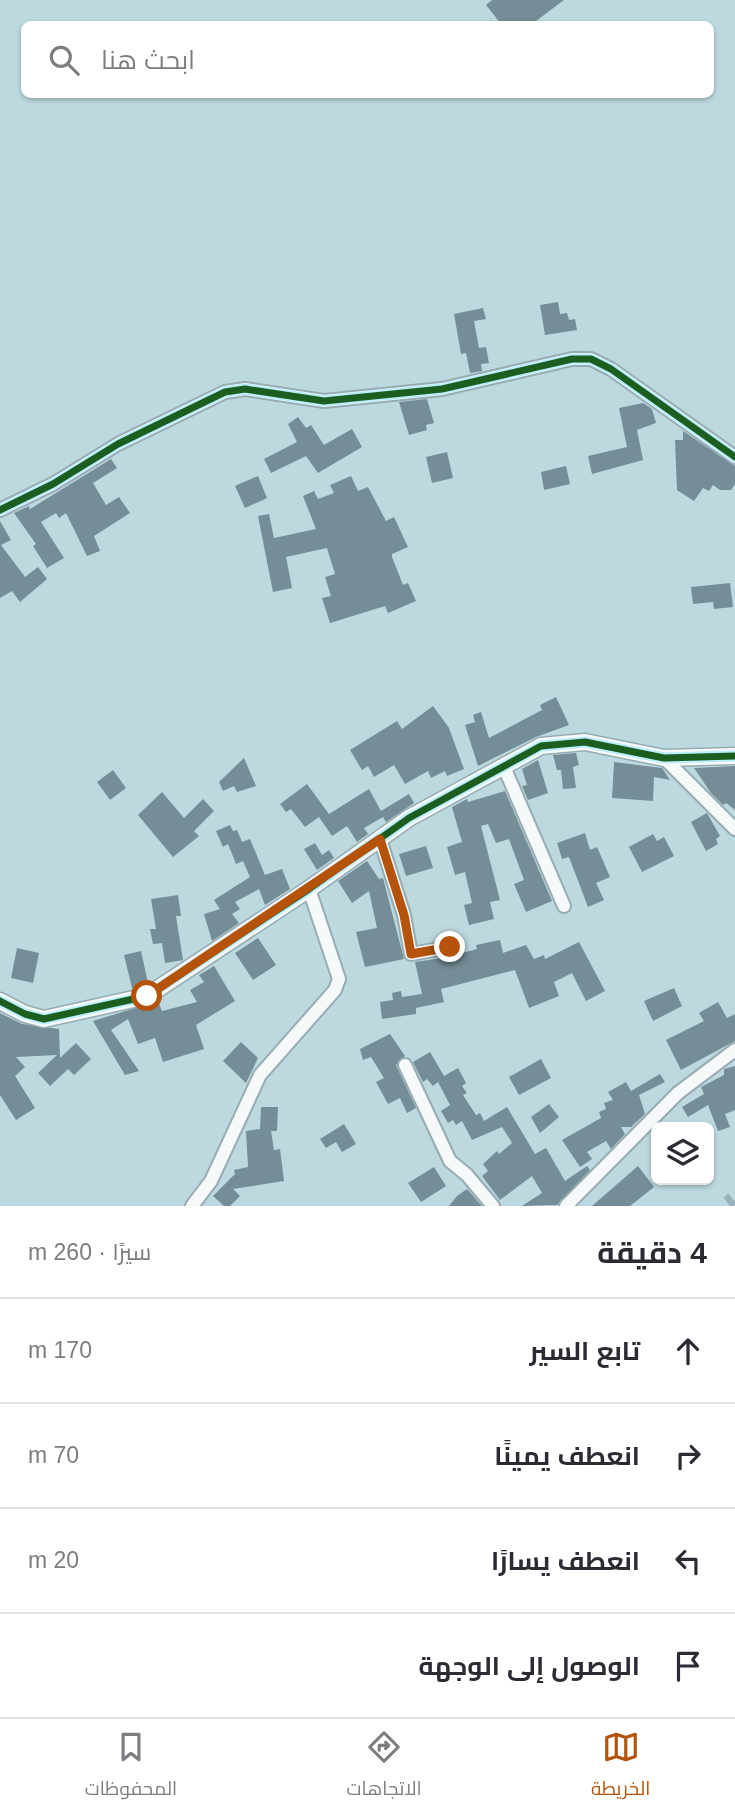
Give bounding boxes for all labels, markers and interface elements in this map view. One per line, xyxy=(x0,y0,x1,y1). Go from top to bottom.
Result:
search box xyxy=(21,21,714,98)
icon: search xyxy=(45,41,83,79)
text: ابحث هنا xyxy=(101,45,195,75)
route end xyxy=(434,931,465,962)
route start xyxy=(131,980,162,1011)
map controls xyxy=(651,1122,714,1185)
button: layers xyxy=(651,1122,714,1185)
text: 4 دقيقة xyxy=(597,1236,707,1269)
text: سيرًا · 260 m xyxy=(28,1239,151,1265)
icon: ahead xyxy=(669,1332,707,1370)
text: تابع السير xyxy=(529,1336,640,1366)
text: 170 m xyxy=(28,1337,92,1363)
icon: right xyxy=(669,1437,707,1475)
text: انعطف يمينًا xyxy=(494,1441,640,1471)
text: 70 m xyxy=(28,1442,79,1468)
icon: left xyxy=(669,1542,707,1580)
text: انعطف يسارًا xyxy=(491,1546,640,1576)
text: 20 m xyxy=(28,1547,79,1573)
icon: arrive xyxy=(669,1647,707,1685)
text: الوصول إلى الوجهة xyxy=(418,1651,640,1681)
tab: المحفوظات xyxy=(85,1728,177,1806)
tab: الاتجاهات xyxy=(346,1728,422,1806)
tab: الخريطة xyxy=(591,1728,650,1806)

